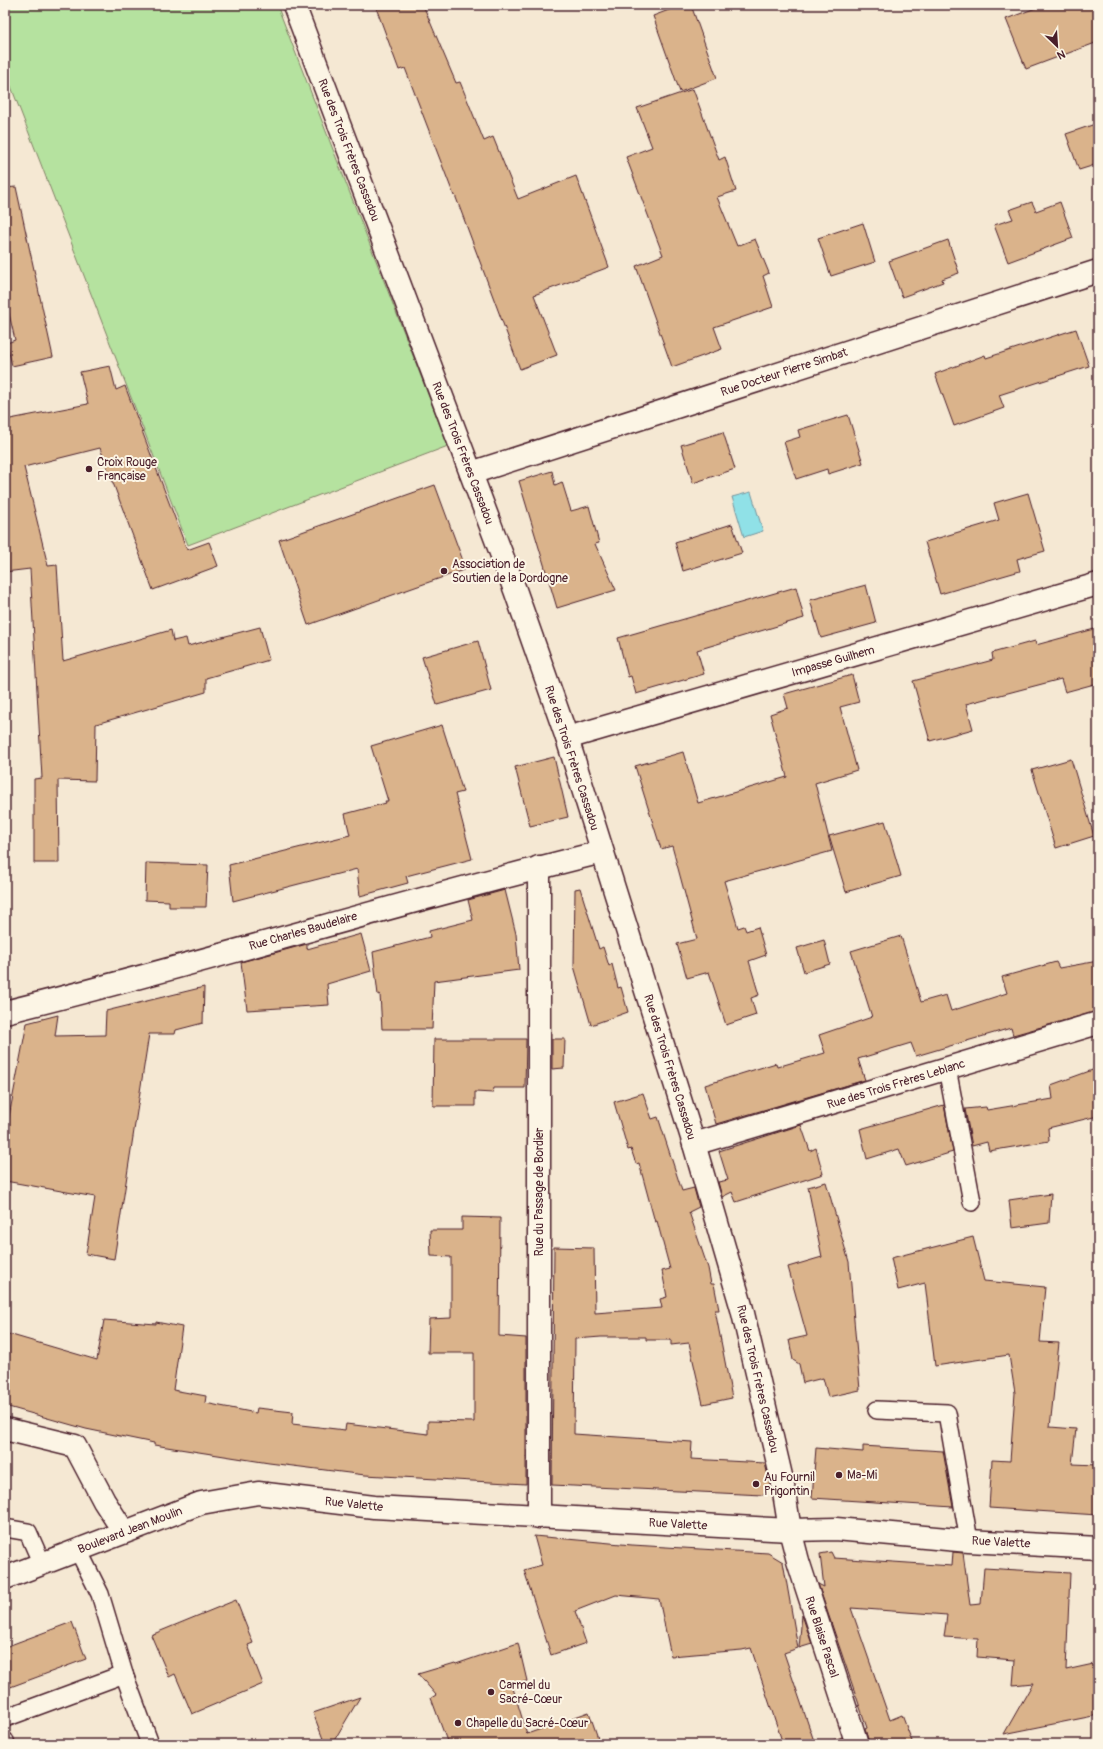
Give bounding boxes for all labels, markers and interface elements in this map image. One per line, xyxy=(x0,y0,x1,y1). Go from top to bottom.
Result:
north arrow xyxy=(1037,26,1077,66)
text: N xyxy=(1054,47,1067,62)
street label: Rue des Trois Frères Cassadou xyxy=(314,77,383,224)
street label: Rue Docteur Pierre Simbat xyxy=(719,345,850,400)
street label: Rue des Trois Frères Cassadou xyxy=(428,380,497,527)
place label: Croix Rouge Française xyxy=(97,455,157,484)
marker: Croix Rouge Française xyxy=(84,464,94,474)
place label: Association de Soutien de la Dordogne xyxy=(452,557,568,586)
marker: Association de Soutien de la Dordogne xyxy=(439,566,449,576)
street label: Impasse Guilhem xyxy=(790,642,877,680)
street label: Rue des Trois Frères Cassadou xyxy=(541,684,602,833)
street label: Rue Charles Baudelaire xyxy=(247,909,359,954)
street label: Rue des Trois Frères Cassadou xyxy=(640,992,699,1142)
street label: Rue des Trois Frères Leblanc xyxy=(825,1056,967,1113)
street label: Rue du Passage de Bordier xyxy=(532,1127,547,1256)
street label: Rue des Trois Frères Cassadou xyxy=(733,1304,782,1455)
place label: Ma-Mi xyxy=(847,1468,877,1483)
place label: Au Fournil Prigontin xyxy=(764,1470,815,1499)
marker: Ma-Mi xyxy=(834,1470,844,1480)
marker: Au Fournil Prigontin xyxy=(751,1479,761,1489)
street label: Rue Valette xyxy=(324,1494,384,1515)
street label: Boulevard Jean Moulin xyxy=(76,1504,185,1557)
street label: Rue Valette xyxy=(648,1515,708,1534)
street label: Rue Valette xyxy=(971,1533,1031,1552)
street label: Rue Blaise Pascal xyxy=(801,1595,842,1680)
place label: Carmel du Sacré-Cœur xyxy=(499,1678,563,1707)
marker: Carmel du Sacré-Cœur xyxy=(486,1687,496,1697)
place label: Chapelle du Sacré-Cœur xyxy=(466,1716,589,1731)
marker: Chapelle du Sacré-Cœur xyxy=(453,1718,463,1728)

